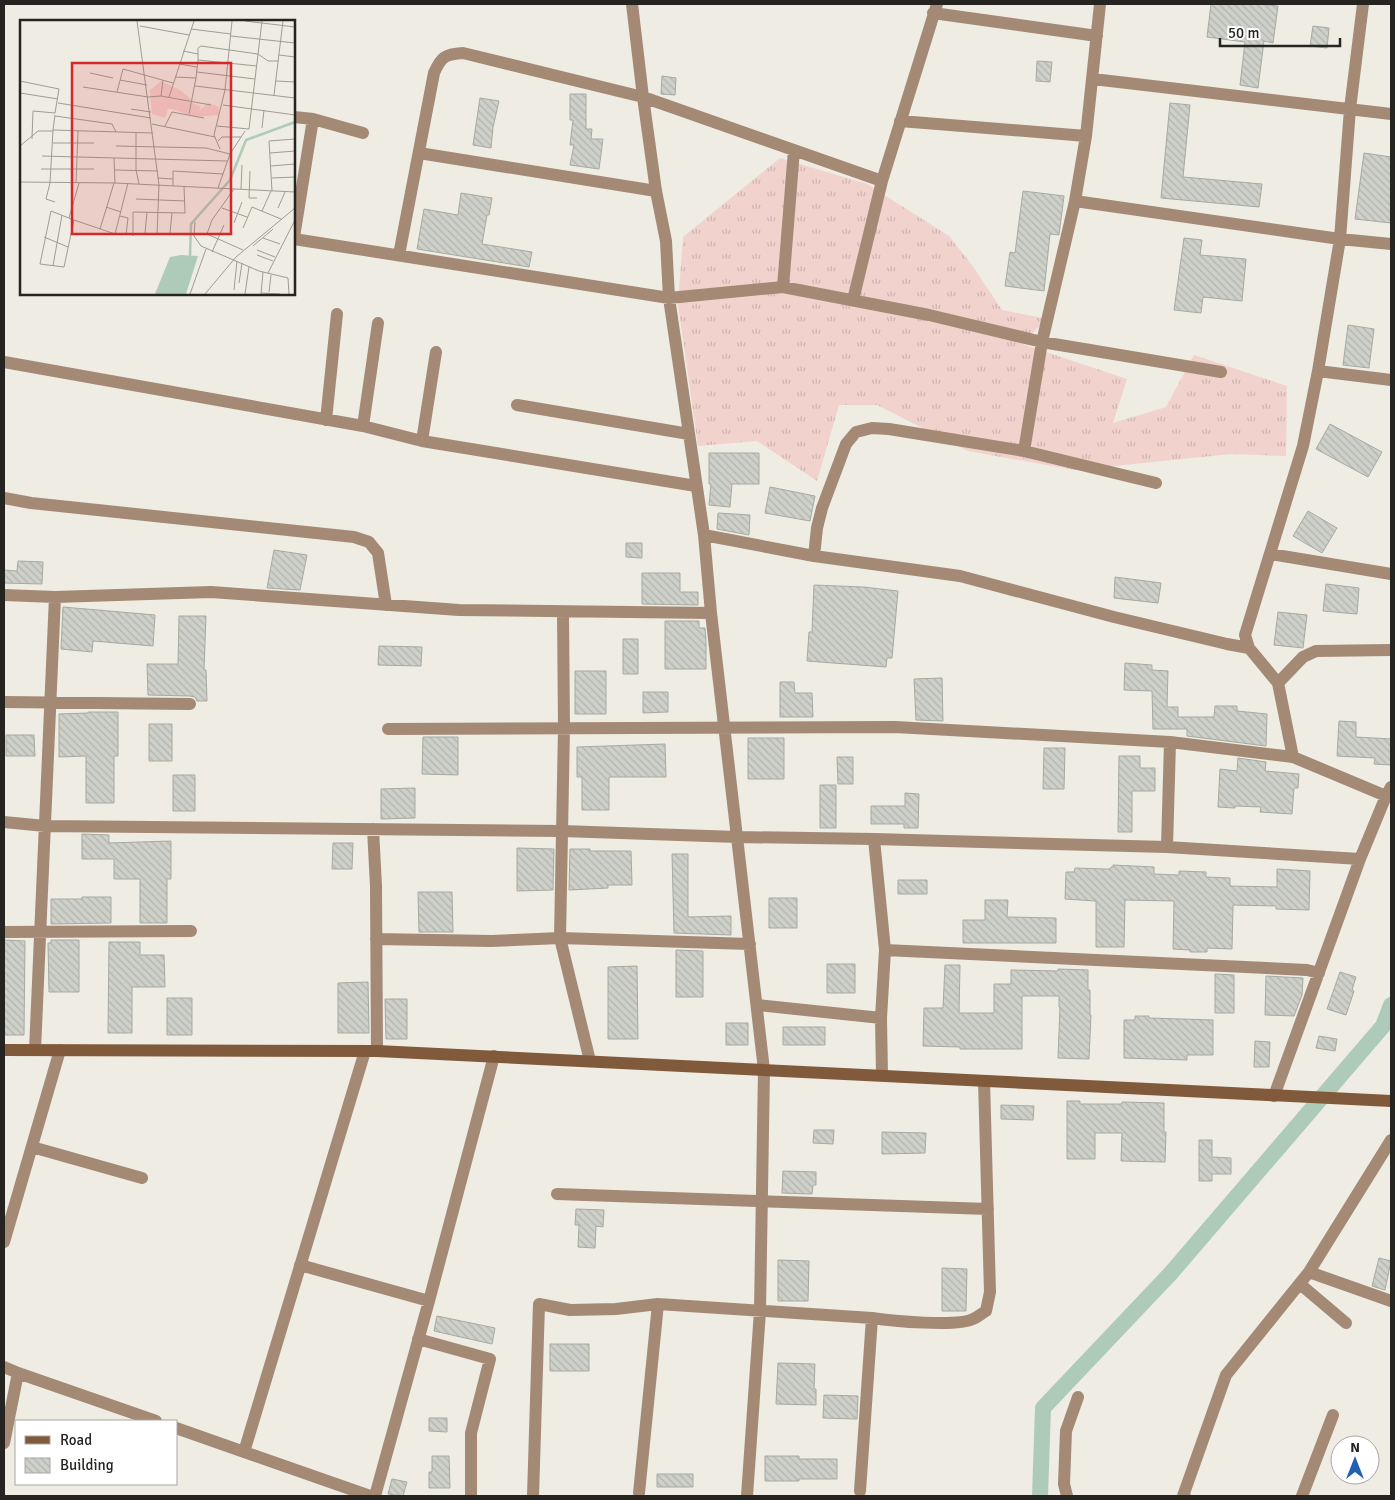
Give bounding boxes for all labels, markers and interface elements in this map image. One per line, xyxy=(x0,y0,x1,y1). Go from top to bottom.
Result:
scale bar xyxy=(1220,15,1340,47)
inset map xyxy=(20,20,295,295)
text: 50 m xyxy=(1228,24,1259,42)
legend xyxy=(15,1420,178,1485)
text: Road xyxy=(60,1431,92,1449)
north arrow xyxy=(1330,1435,1380,1485)
text: N xyxy=(1350,1439,1360,1456)
text: Building xyxy=(60,1456,114,1474)

